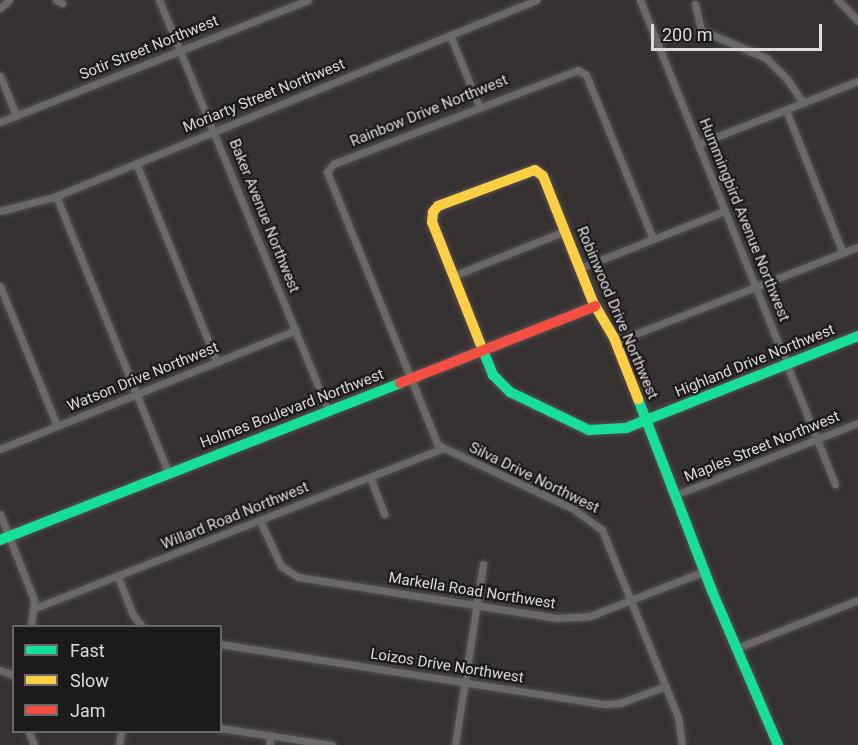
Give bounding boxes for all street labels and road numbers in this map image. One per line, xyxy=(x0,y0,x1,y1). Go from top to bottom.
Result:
street label: Sotir Street Northwest xyxy=(77,12,221,84)
street label: Moriarty Street Northwest xyxy=(181,55,347,137)
street label: Rainbow Drive Northwest xyxy=(348,71,510,151)
street label: Hummingbird Avenue Northwest xyxy=(695,116,793,324)
street label: Baker Avenue Northwest xyxy=(225,136,303,296)
street label: Robinwood Drive Northwest xyxy=(572,224,662,402)
street label: Highland Drive Northwest xyxy=(673,321,837,401)
street label: Watson Drive Northwest xyxy=(65,338,221,416)
street label: Holmes Boulevard Northwest xyxy=(198,366,386,452)
street label: Maples Street Northwest xyxy=(682,408,842,486)
street label: Silva Drive Northwest xyxy=(466,439,602,517)
street label: Willard Road Northwest xyxy=(159,478,311,554)
street label: Markella Road Northwest xyxy=(387,569,557,613)
street label: Loizos Drive Northwest xyxy=(369,645,525,687)

